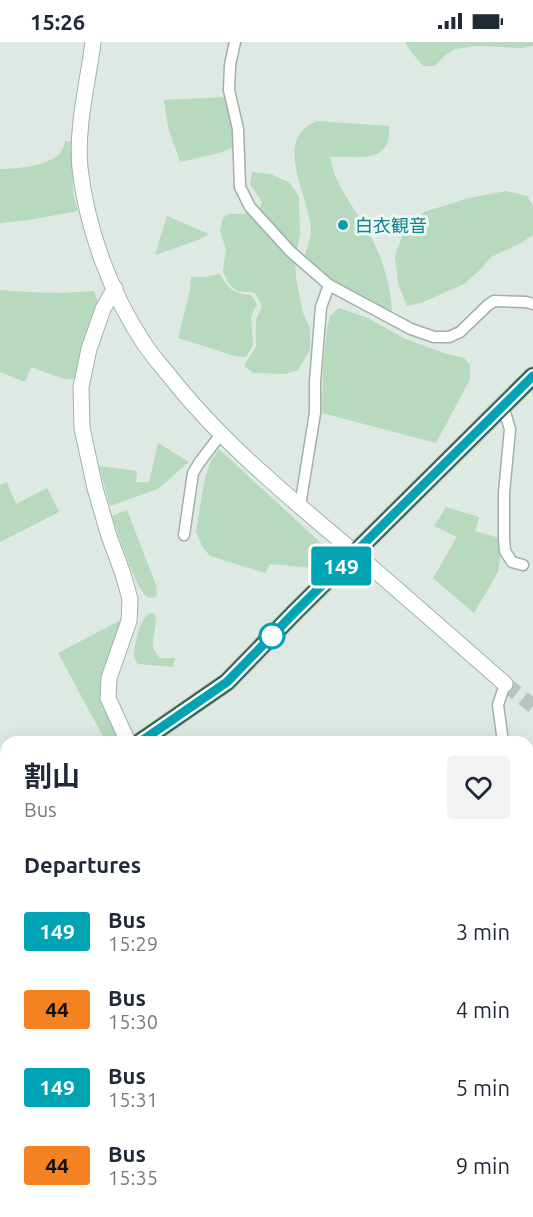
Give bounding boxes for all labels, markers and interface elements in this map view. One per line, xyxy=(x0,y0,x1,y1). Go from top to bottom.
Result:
text: 15:26 xyxy=(30,9,85,34)
place label: 白衣観音 xyxy=(355,215,427,235)
marker: 白衣観音 xyxy=(336,218,350,232)
line badge: 149 xyxy=(306,546,376,586)
text: 149 xyxy=(323,554,359,578)
unlabelled marker xyxy=(259,623,285,649)
button: heart xyxy=(447,756,510,819)
text: 割山 xyxy=(24,760,80,791)
text: Bus xyxy=(24,798,57,821)
text: Departures xyxy=(24,852,141,877)
text: Bus xyxy=(108,907,146,932)
text: 149 xyxy=(39,919,75,943)
text: 3 min xyxy=(456,919,510,944)
text: 15:29 xyxy=(108,932,158,955)
text: Bus xyxy=(108,985,146,1010)
text: 44 xyxy=(45,997,69,1021)
text: 4 min xyxy=(456,997,510,1022)
text: 15:30 xyxy=(108,1010,158,1033)
text: Bus xyxy=(108,1063,146,1088)
text: 149 xyxy=(39,1075,75,1099)
text: 5 min xyxy=(456,1075,510,1100)
text: 15:31 xyxy=(108,1088,158,1111)
text: Bus xyxy=(108,1141,146,1166)
text: 44 xyxy=(45,1153,69,1177)
text: 9 min xyxy=(456,1153,510,1178)
text: 15:35 xyxy=(108,1166,158,1189)

